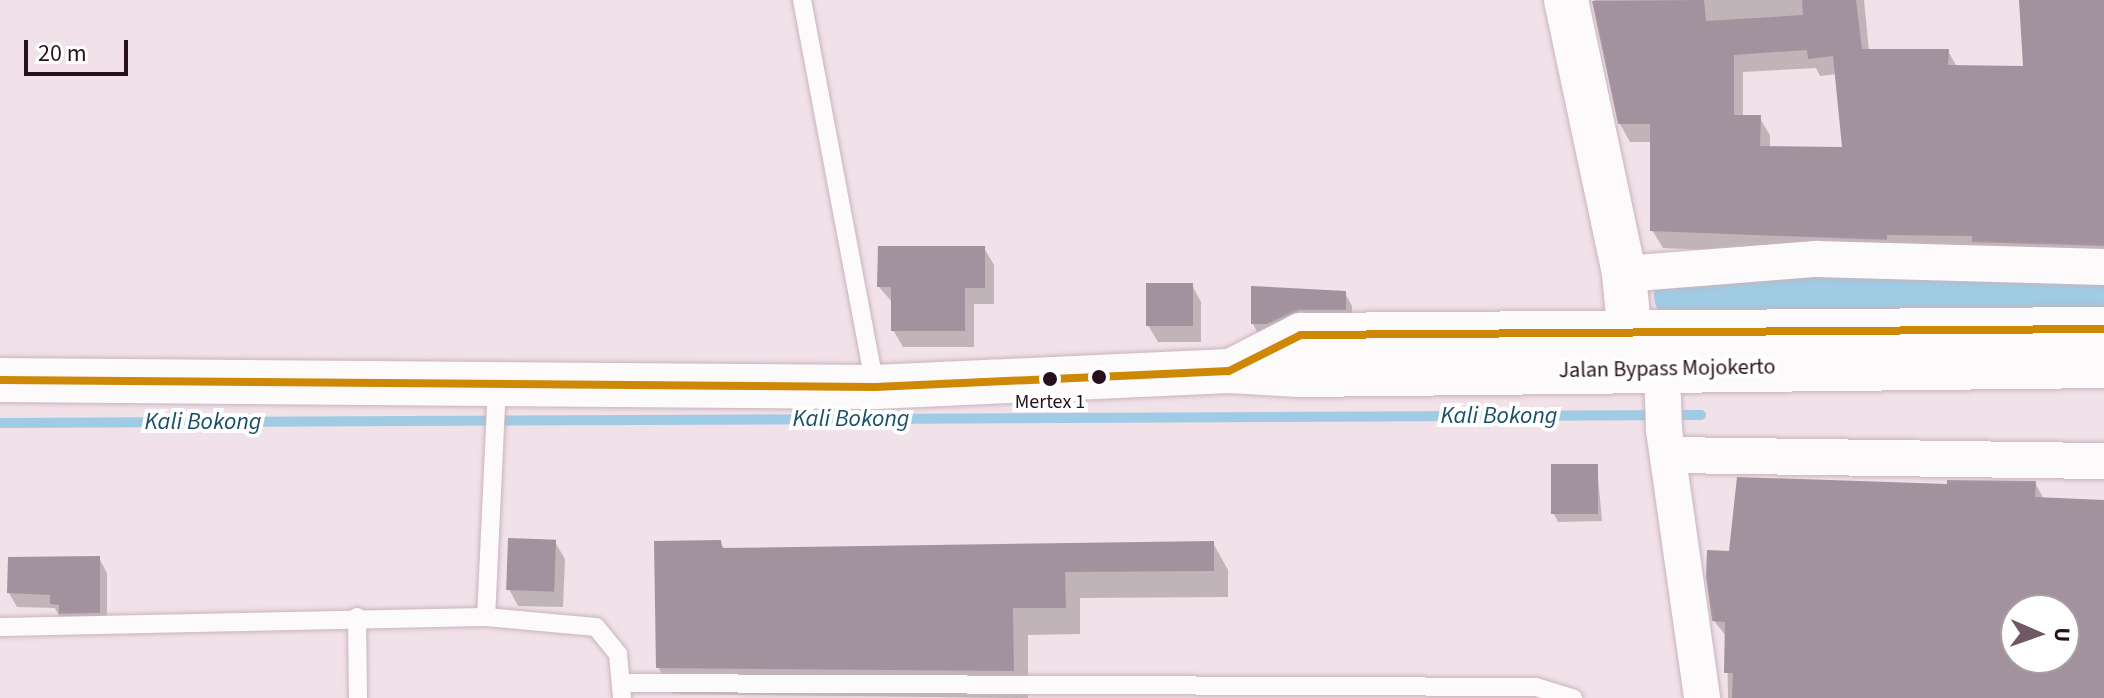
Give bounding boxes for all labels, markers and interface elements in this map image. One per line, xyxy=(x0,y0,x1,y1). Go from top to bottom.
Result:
scale bar xyxy=(28,24,132,74)
text: 20 m xyxy=(38,36,87,71)
street label: Jalan Bypass Mojokerto xyxy=(1558,354,1776,384)
unlabelled marker xyxy=(1091,369,1107,385)
marker: Mertex 1 xyxy=(1042,371,1058,387)
place label: Mertex 1 xyxy=(1015,390,1085,414)
water label: Kali Bokong xyxy=(1440,402,1558,430)
water label: Kali Bokong xyxy=(792,405,910,433)
water label: Kali Bokong xyxy=(144,408,262,436)
north arrow xyxy=(2000,594,2080,674)
text: U xyxy=(2046,627,2078,643)

